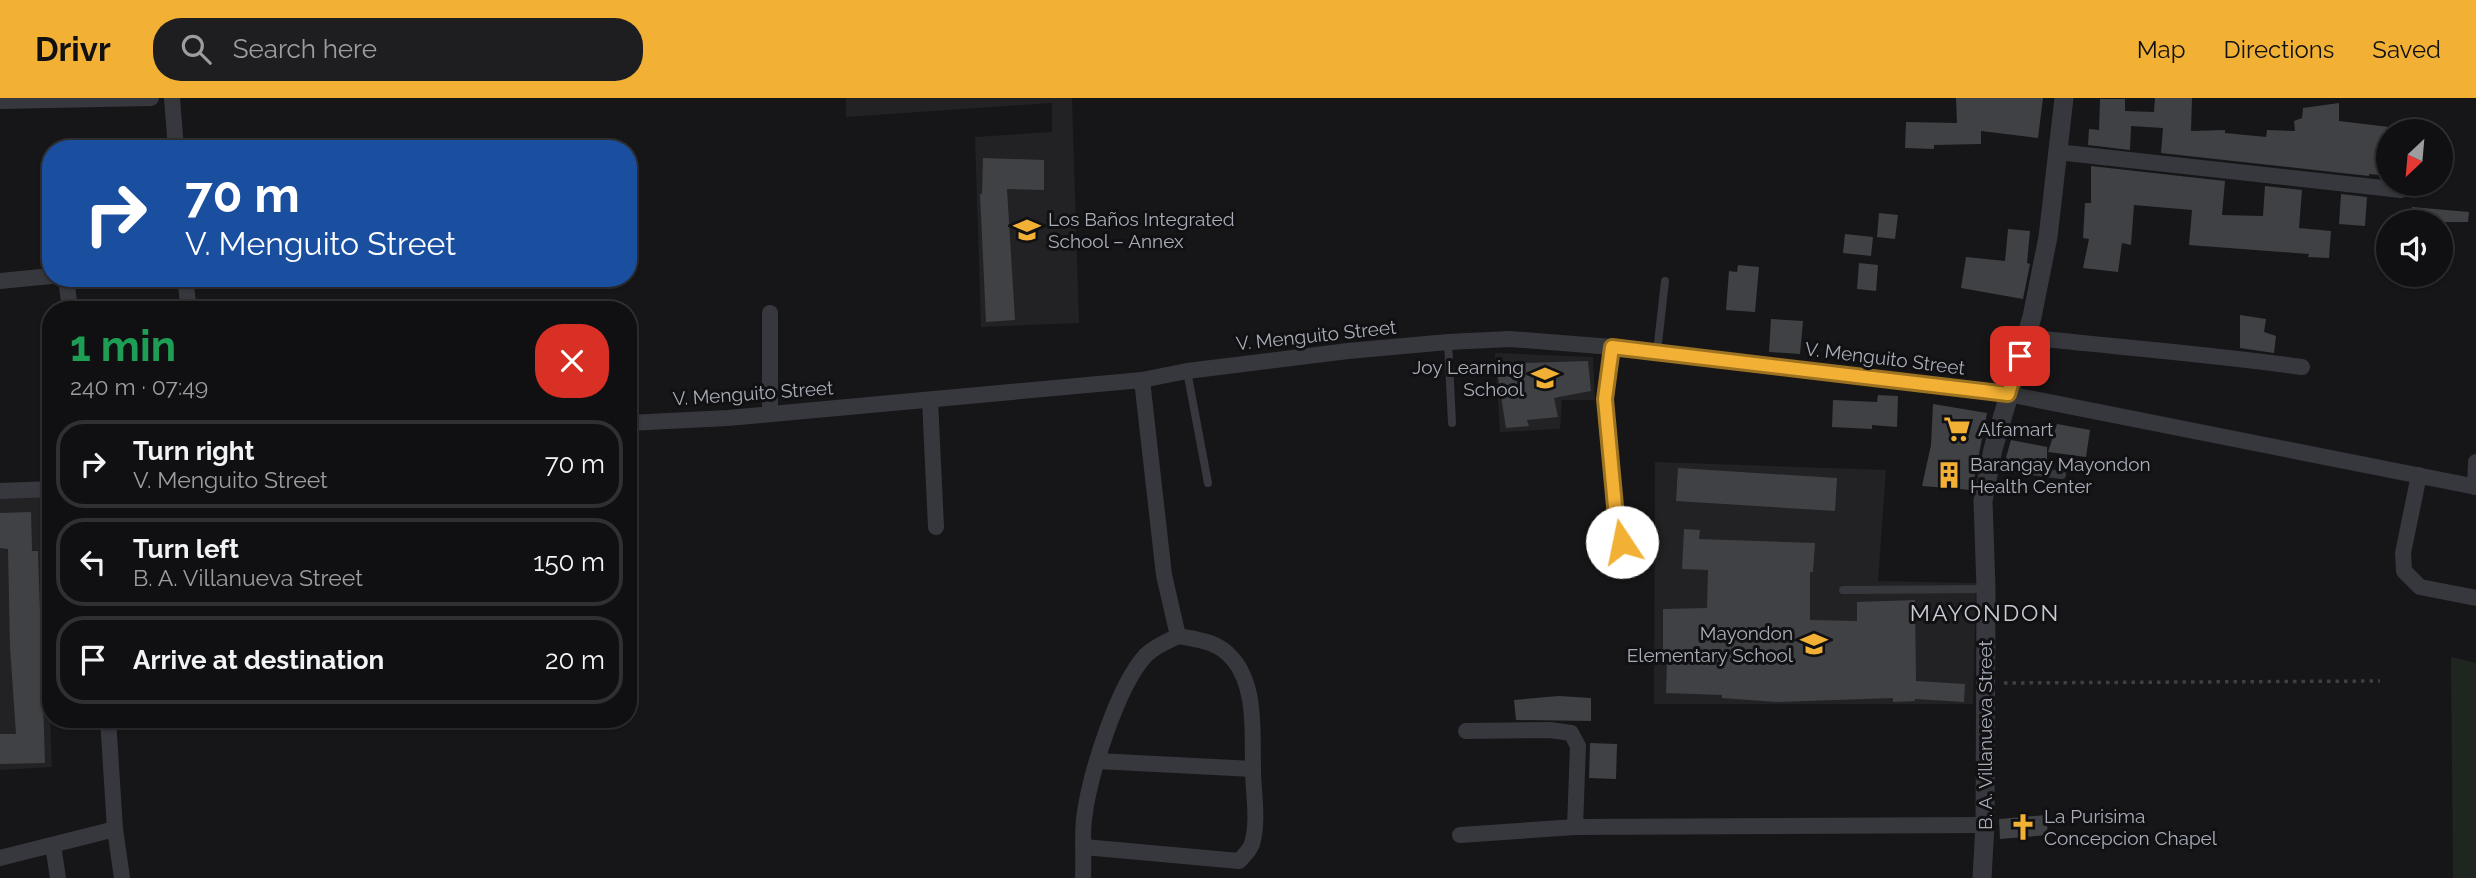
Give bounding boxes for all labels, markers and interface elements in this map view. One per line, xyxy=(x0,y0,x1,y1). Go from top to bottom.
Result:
search box xyxy=(153,18,643,81)
text: Drivr xyxy=(35,30,111,69)
icon: search xyxy=(177,30,215,68)
text: Search here xyxy=(233,34,377,64)
text: Map xyxy=(2137,35,2186,64)
text: Directions xyxy=(2224,35,2334,64)
text: Saved xyxy=(2372,35,2441,64)
north arrow xyxy=(2376,119,2454,196)
map controls xyxy=(2376,119,2453,287)
text: 70 m xyxy=(185,166,300,223)
icon: right xyxy=(70,168,161,259)
place label: Los Baños Integrated School – Annex xyxy=(1048,208,1234,252)
button: sound xyxy=(2376,210,2453,287)
school or university icon: Los Baños Integrated School – Annex xyxy=(1012,215,1042,245)
text: V. Menguito Street xyxy=(185,225,456,262)
street label: V. Menguito Street xyxy=(1235,316,1398,354)
text: 1 min xyxy=(70,322,176,371)
button: close xyxy=(535,324,609,398)
pin xyxy=(1990,326,2050,386)
street label: V. Menguito Street xyxy=(1804,337,1967,379)
icon: arrive xyxy=(2001,337,2039,375)
place label: Joy Learning School xyxy=(1412,356,1525,400)
school or university icon: Joy Learning School xyxy=(1530,363,1560,393)
text: 240 m · 07:49 xyxy=(70,373,208,400)
street label: V. Menguito Street xyxy=(672,376,835,410)
supermarket icon: Alfamart xyxy=(1942,414,1972,444)
place label: Alfamart xyxy=(1978,418,2054,440)
text: Turn right xyxy=(133,436,254,466)
icon: right xyxy=(74,445,112,483)
text: 70 m xyxy=(545,449,605,479)
place label: Barangay Mayondon Health Center xyxy=(1970,453,2151,497)
building icon: Barangay Mayondon Health Center xyxy=(1934,460,1964,490)
text: V. Menguito Street xyxy=(133,466,328,493)
position arrow xyxy=(1585,505,1659,579)
text: Turn left xyxy=(133,534,239,564)
icon: left xyxy=(74,543,112,581)
text: 150 m xyxy=(533,547,605,577)
text: B. A. Villanueva Street xyxy=(133,564,363,591)
district label: MAYONDON xyxy=(1910,599,2060,626)
place label: Mayondon Elementary School xyxy=(1627,622,1794,666)
school or university icon: Mayondon Elementary School xyxy=(1799,629,1829,659)
street label: B. A. Villanueva Street xyxy=(1974,639,1996,830)
icon: arrive xyxy=(74,641,112,679)
text: Arrive at destination xyxy=(133,645,384,675)
text: 20 m xyxy=(545,645,605,675)
place label: La Purisima Concepcion Chapel xyxy=(2044,805,2218,849)
church icon: La Purisima Concepcion Chapel xyxy=(2008,812,2038,842)

